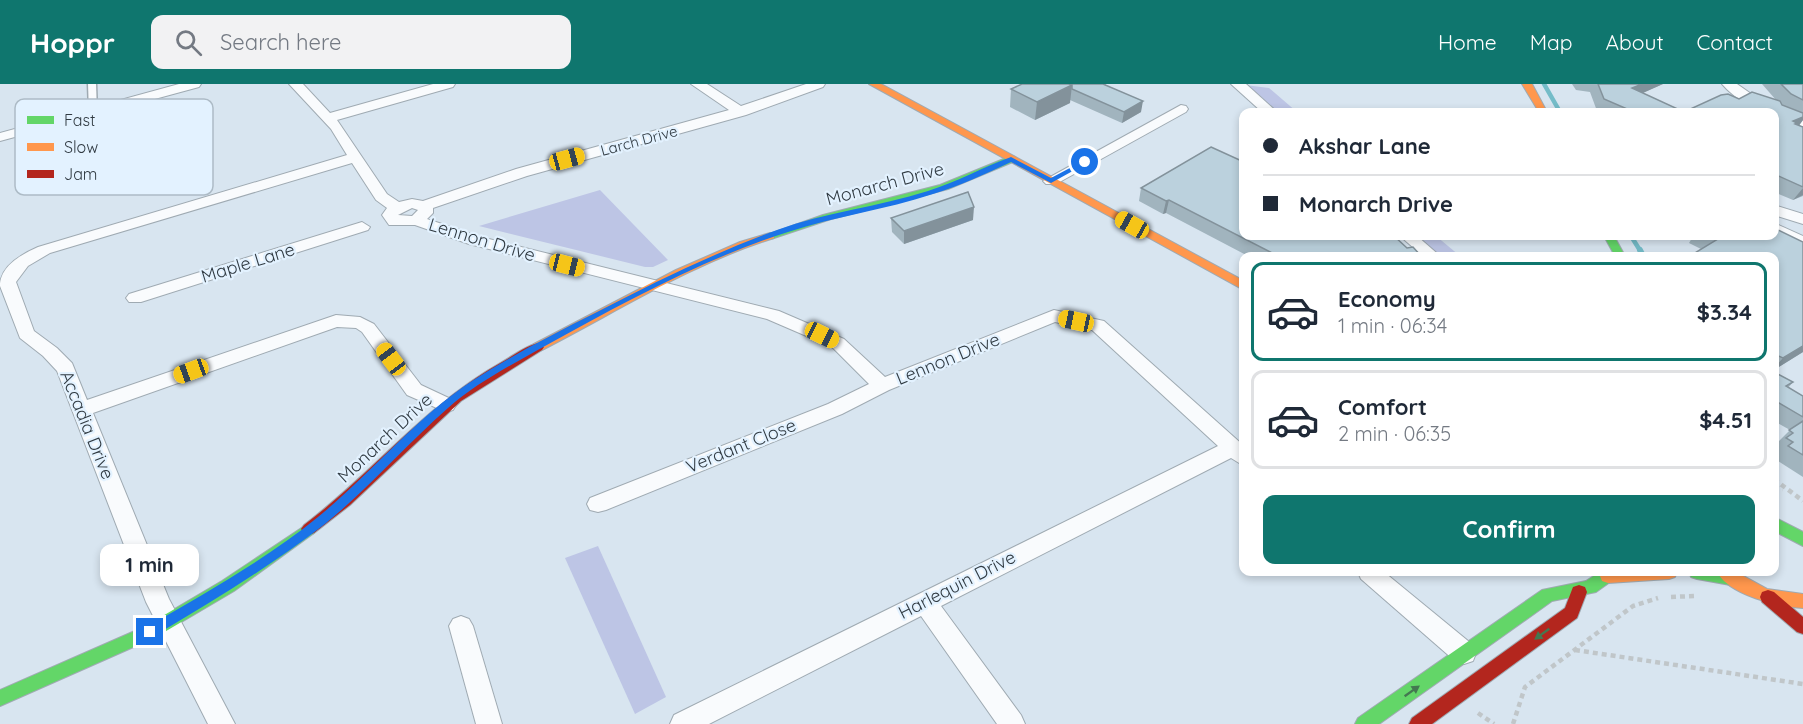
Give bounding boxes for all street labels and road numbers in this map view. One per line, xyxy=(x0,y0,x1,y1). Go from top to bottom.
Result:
street label: Larch Drive xyxy=(598,121,679,160)
street label: Monarch Drive xyxy=(823,157,946,210)
street label: Lennon Drive xyxy=(426,212,538,267)
street label: Maple Lane xyxy=(198,237,298,288)
street label: Lennon Drive xyxy=(892,327,1003,390)
street label: Accadia Drive xyxy=(55,367,120,482)
street label: Monarch Drive xyxy=(332,388,437,487)
street label: Verdant Close xyxy=(682,413,799,478)
street label: Harlequin Drive xyxy=(894,545,1019,624)

